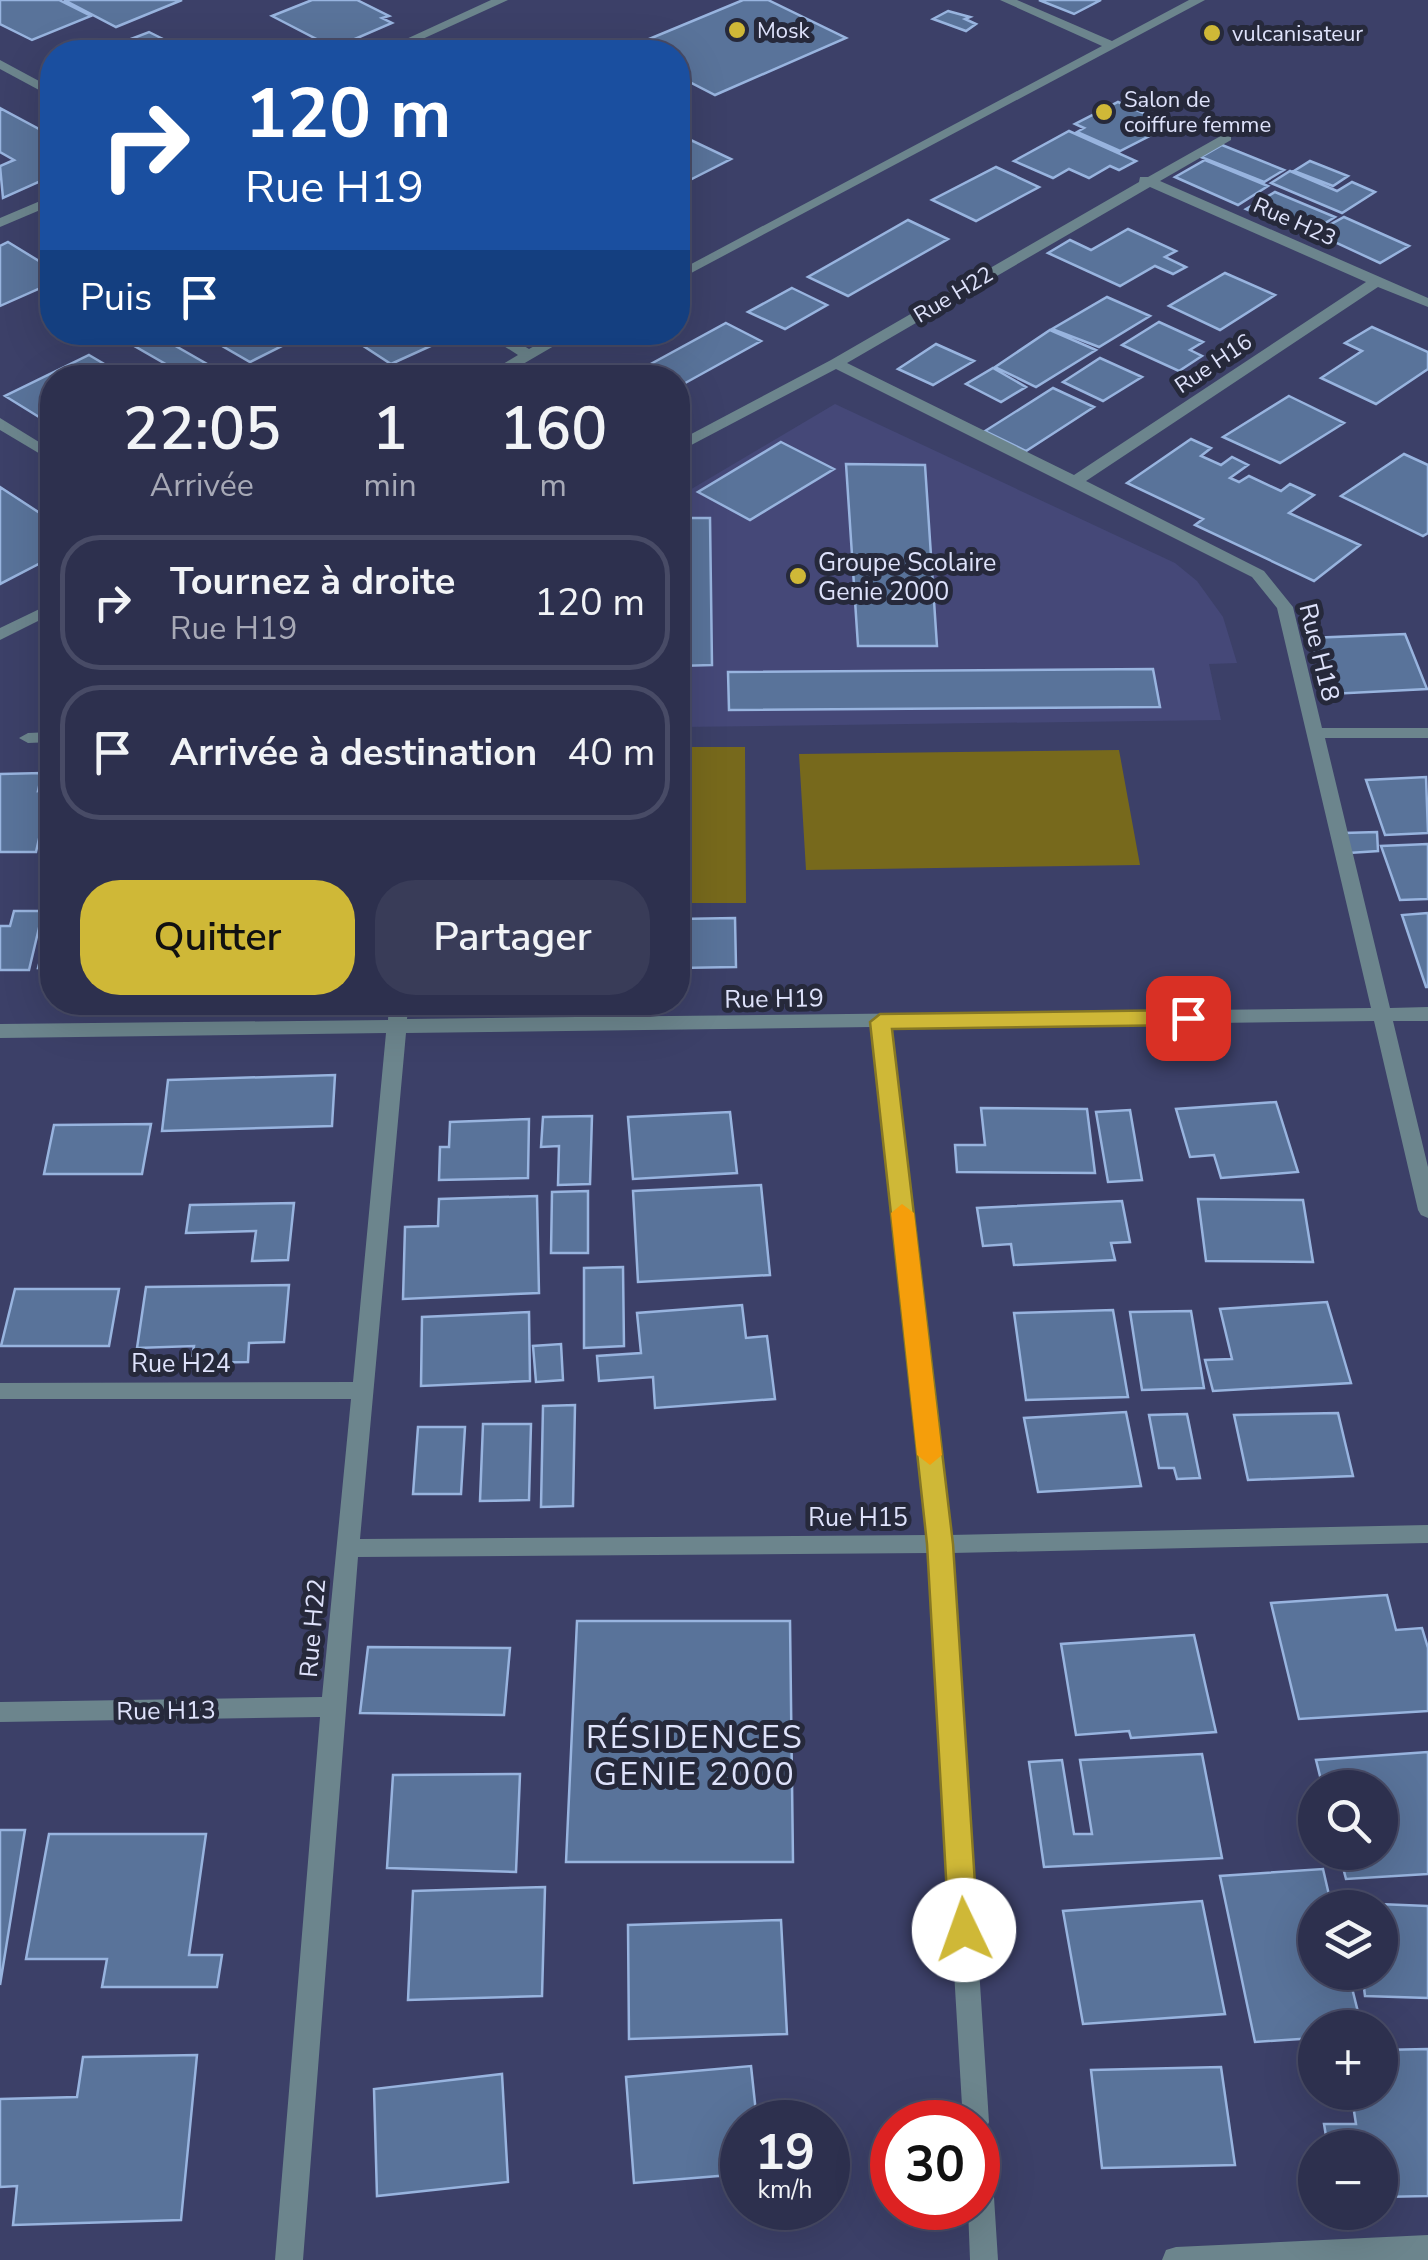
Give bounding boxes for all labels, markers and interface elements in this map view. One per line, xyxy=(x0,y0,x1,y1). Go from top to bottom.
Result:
place label: Mosk xyxy=(757,16,811,46)
marker: Mosk xyxy=(726,19,748,41)
place label: vulcanisateur xyxy=(1232,19,1363,49)
marker: vulcanisateur xyxy=(1201,22,1223,44)
text: 120 m xyxy=(245,66,451,162)
icon: right xyxy=(80,80,210,210)
place label: Salon de coiffure femme xyxy=(1124,85,1271,140)
marker: Salon de coiffure femme xyxy=(1093,101,1115,123)
text: Rue H19 xyxy=(245,157,424,218)
street label: Rue H23 xyxy=(1248,190,1341,253)
street label: Rue H22 xyxy=(908,259,999,330)
icon: arrive xyxy=(172,270,227,325)
text: Puis xyxy=(80,272,152,323)
street label: Rue H16 xyxy=(1169,327,1258,401)
text: 22:05 xyxy=(123,388,281,470)
text: 1 xyxy=(372,388,408,470)
text: 160 xyxy=(499,388,607,470)
text: Arrivée xyxy=(150,464,254,507)
text: min xyxy=(364,464,417,507)
text: m xyxy=(540,464,567,507)
place label: Groupe Scolaire Genie 2000 xyxy=(818,546,996,609)
text: Tournez à droite xyxy=(170,556,455,607)
marker: Groupe Scolaire Genie 2000 xyxy=(787,565,809,587)
icon: right xyxy=(85,575,140,630)
text: 120 m xyxy=(534,577,645,628)
street label: Rue H18 xyxy=(1290,600,1348,705)
text: Rue H19 xyxy=(170,607,297,650)
icon: arrive xyxy=(85,725,140,780)
text: Arrivée à destination xyxy=(170,727,537,778)
text: 40 m xyxy=(567,727,655,778)
button: Quitter xyxy=(80,880,355,995)
button: Partager xyxy=(375,880,650,995)
pin xyxy=(1146,976,1231,1061)
street label: Rue H19 xyxy=(724,981,824,1017)
icon: arrive xyxy=(1161,991,1216,1046)
street label: Rue H24 xyxy=(131,1347,231,1381)
street label: Rue H15 xyxy=(808,1501,908,1535)
street label: Rue H22 xyxy=(292,1577,334,1679)
street label: Rue H13 xyxy=(116,1693,216,1729)
district label: RÉSIDENCES GENIE 2000 xyxy=(586,1716,804,1796)
map controls xyxy=(1298,1770,1398,2230)
button: search xyxy=(1298,1770,1398,1870)
position arrow xyxy=(912,1878,1016,1982)
button: layers xyxy=(1298,1890,1398,1990)
button: + xyxy=(1298,2010,1398,2110)
speed limit sign: 30 xyxy=(870,2100,1000,2230)
text: 19 xyxy=(755,2118,815,2187)
button: − xyxy=(1298,2130,1398,2230)
text: km/h xyxy=(757,2173,813,2207)

